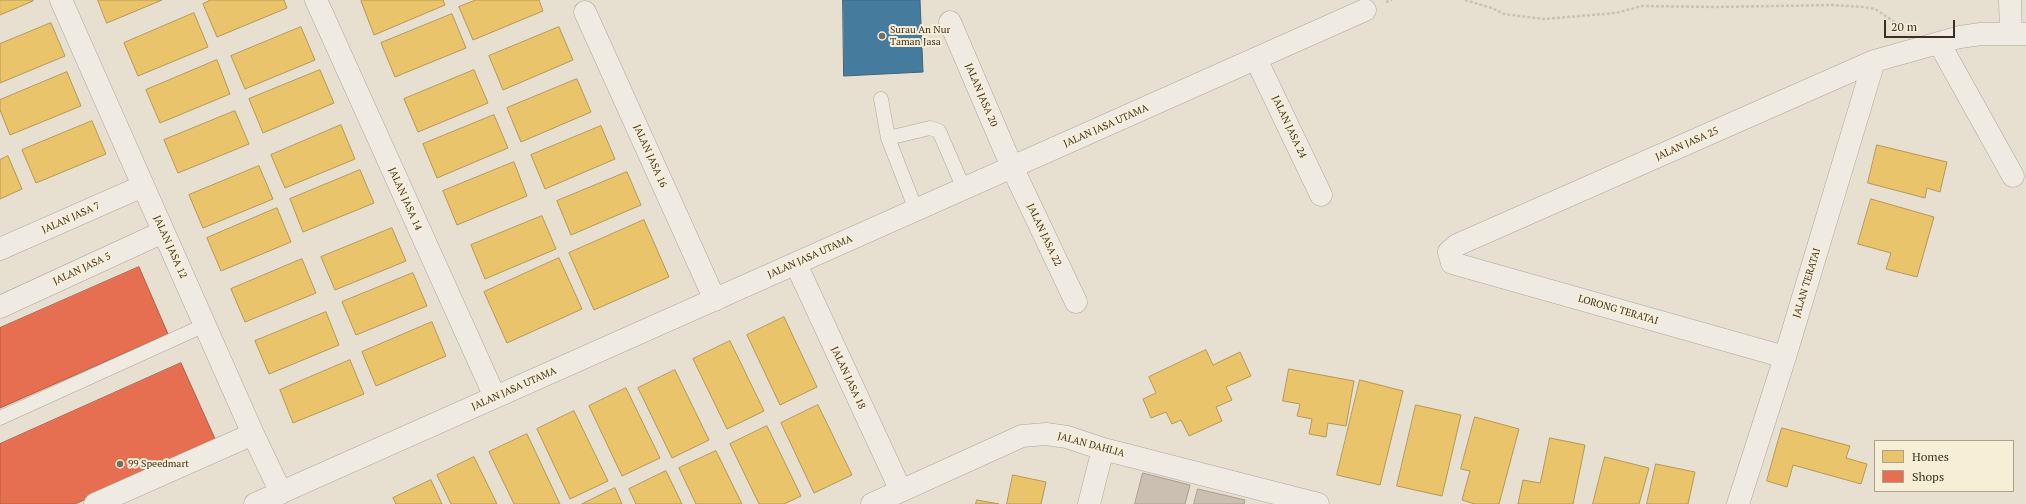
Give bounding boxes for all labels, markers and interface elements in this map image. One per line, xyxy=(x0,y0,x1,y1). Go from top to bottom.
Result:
scale bar xyxy=(1886,12,1957,38)
text: 20 m xyxy=(1891,19,1917,34)
place label: Surau An Nur Taman Jasa xyxy=(890,24,950,48)
marker: Surau An Nur Taman Jasa xyxy=(877,31,887,41)
street label: JALAN JASA 20 xyxy=(962,61,1000,129)
street label: JALAN JASA 24 xyxy=(1269,94,1309,160)
street label: JALAN JASA UTAMA xyxy=(1062,102,1150,150)
street label: JALAN JASA 16 xyxy=(631,123,669,189)
street label: JALAN JASA 25 xyxy=(1654,125,1720,163)
street label: JALAN JASA 14 xyxy=(386,166,424,232)
street label: JALAN JASA 7 xyxy=(40,200,102,236)
street label: JALAN JASA 22 xyxy=(1024,202,1064,268)
street label: JALAN JASA 12 xyxy=(151,214,189,280)
street label: JALAN JASA UTAMA xyxy=(766,233,854,281)
street label: JALAN TERATAI xyxy=(1791,247,1823,319)
street label: JALAN JASA 5 xyxy=(51,250,113,288)
street label: LORONG TERATAI xyxy=(1577,293,1659,327)
street label: JALAN JASA 18 xyxy=(828,345,868,411)
street label: JALAN JASA UTAMA xyxy=(470,365,558,413)
street label: JALAN DAHLIA xyxy=(1056,430,1126,460)
legend xyxy=(1874,440,2014,492)
text: Homes xyxy=(1912,449,1949,464)
place label: 99 Speedmart xyxy=(128,458,189,470)
marker: 99 Speedmart xyxy=(115,459,125,469)
text: Shops xyxy=(1912,469,1944,484)

